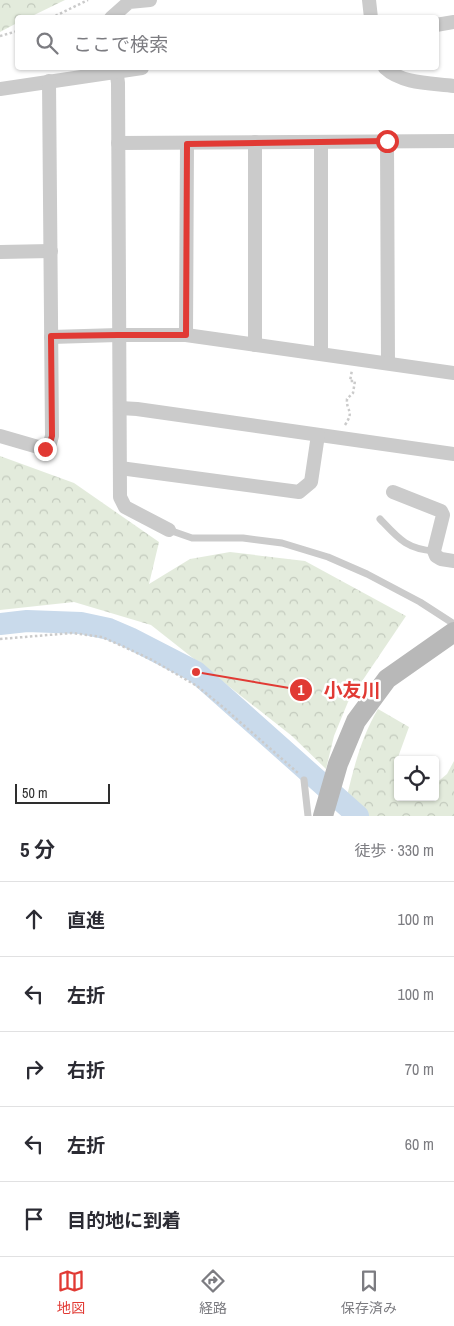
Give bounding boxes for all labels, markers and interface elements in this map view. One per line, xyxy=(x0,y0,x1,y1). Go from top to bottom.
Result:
search box xyxy=(15,15,439,70)
icon: search xyxy=(33,29,61,57)
text: ここで検索 xyxy=(73,31,168,57)
route start xyxy=(376,130,399,153)
route end xyxy=(34,438,57,461)
callout: 小友川 xyxy=(288,673,390,707)
text: 小友川 xyxy=(323,677,381,703)
text: 1 xyxy=(298,679,305,700)
map controls xyxy=(394,756,439,801)
button: locate xyxy=(394,756,439,801)
scale bar xyxy=(15,781,110,804)
text: 50 m xyxy=(22,784,48,802)
text: 5 分 xyxy=(20,835,55,864)
text: 徒歩 · 330 m xyxy=(355,839,434,861)
icon: ahead xyxy=(20,905,48,933)
text: 直進 xyxy=(67,907,105,933)
text: 100 m xyxy=(398,908,434,930)
icon: left xyxy=(20,980,48,1008)
text: 左折 xyxy=(67,982,105,1008)
text: 100 m xyxy=(398,983,434,1005)
icon: right xyxy=(20,1055,48,1083)
text: 右折 xyxy=(67,1057,105,1083)
text: 70 m xyxy=(405,1058,434,1080)
icon: left xyxy=(20,1130,48,1158)
text: 左折 xyxy=(67,1132,105,1158)
text: 60 m xyxy=(405,1133,434,1155)
icon: arrive xyxy=(20,1205,48,1233)
text: 目的地に到着 xyxy=(67,1207,181,1233)
tab: 地図 xyxy=(57,1267,85,1317)
tab: 経路 xyxy=(199,1267,227,1317)
tab: 保存済み xyxy=(341,1267,397,1317)

